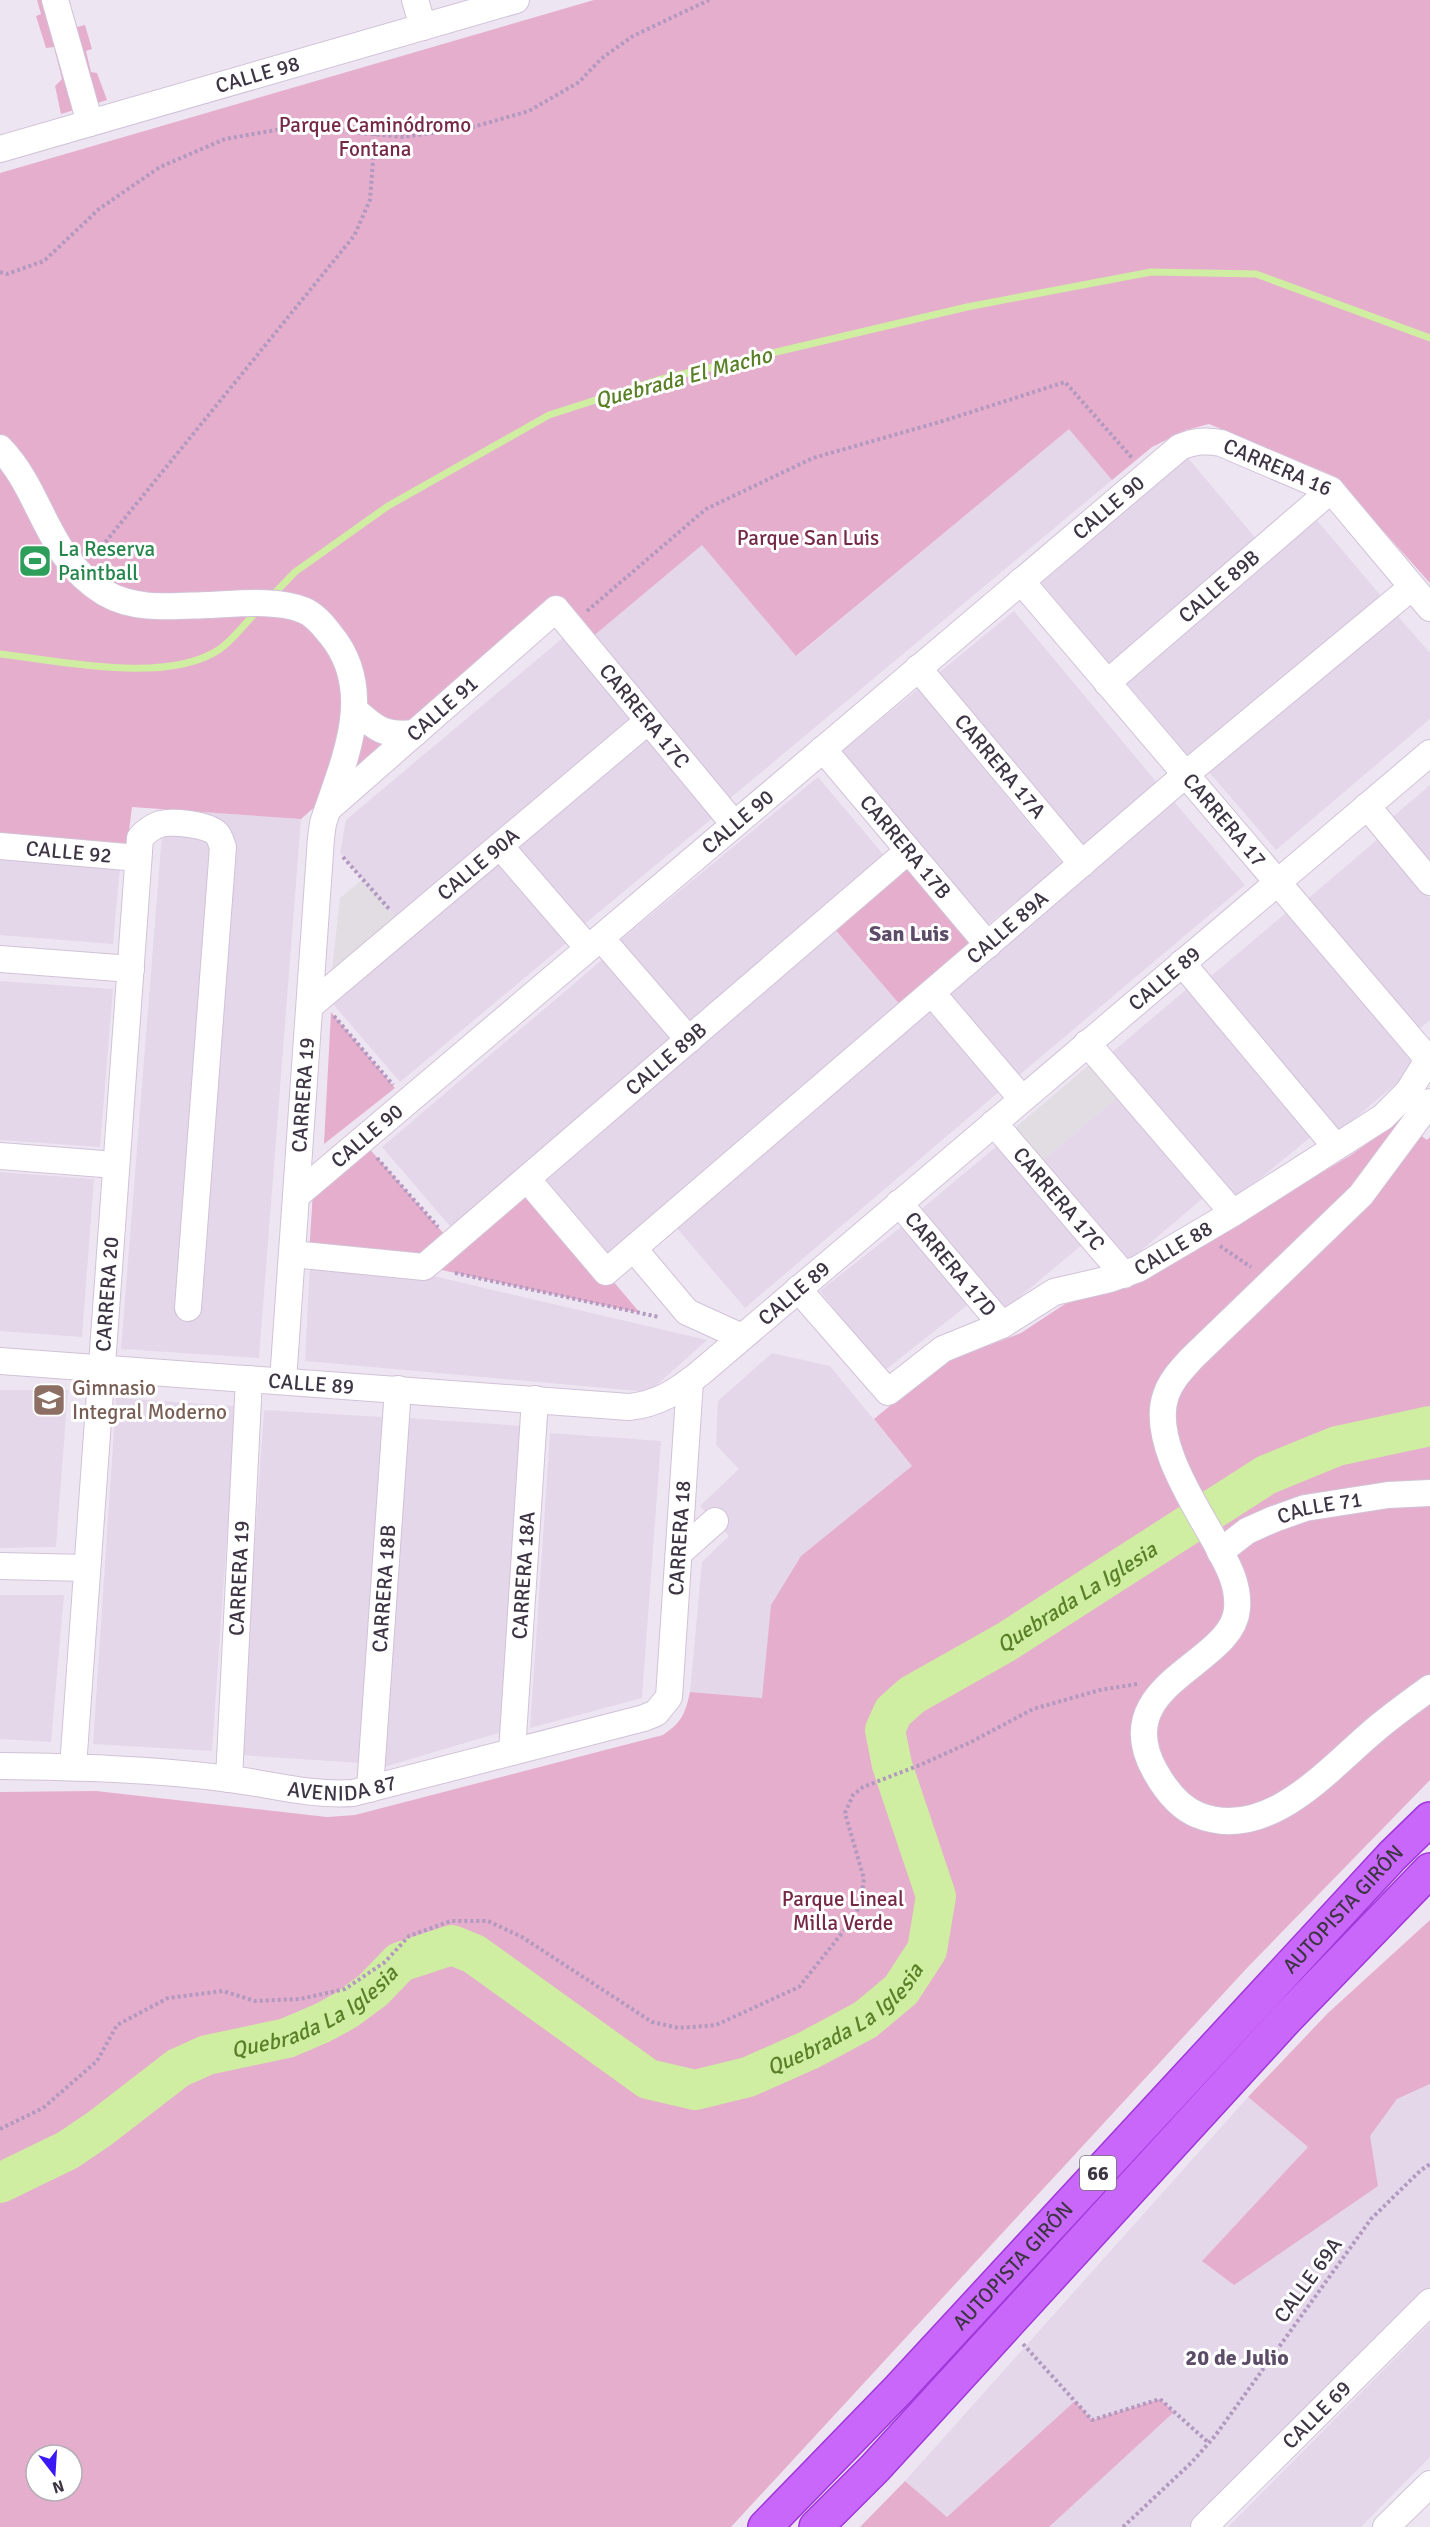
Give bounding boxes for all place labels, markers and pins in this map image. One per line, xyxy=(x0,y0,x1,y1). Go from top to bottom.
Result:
place label: La Reserva Paintball xyxy=(58,536,155,586)
sports icon: La Reserva Paintball xyxy=(17,543,53,579)
place label: Gimnasio Integral Moderno xyxy=(72,1375,227,1425)
school or university icon: Gimnasio Integral Moderno xyxy=(31,1382,67,1418)

